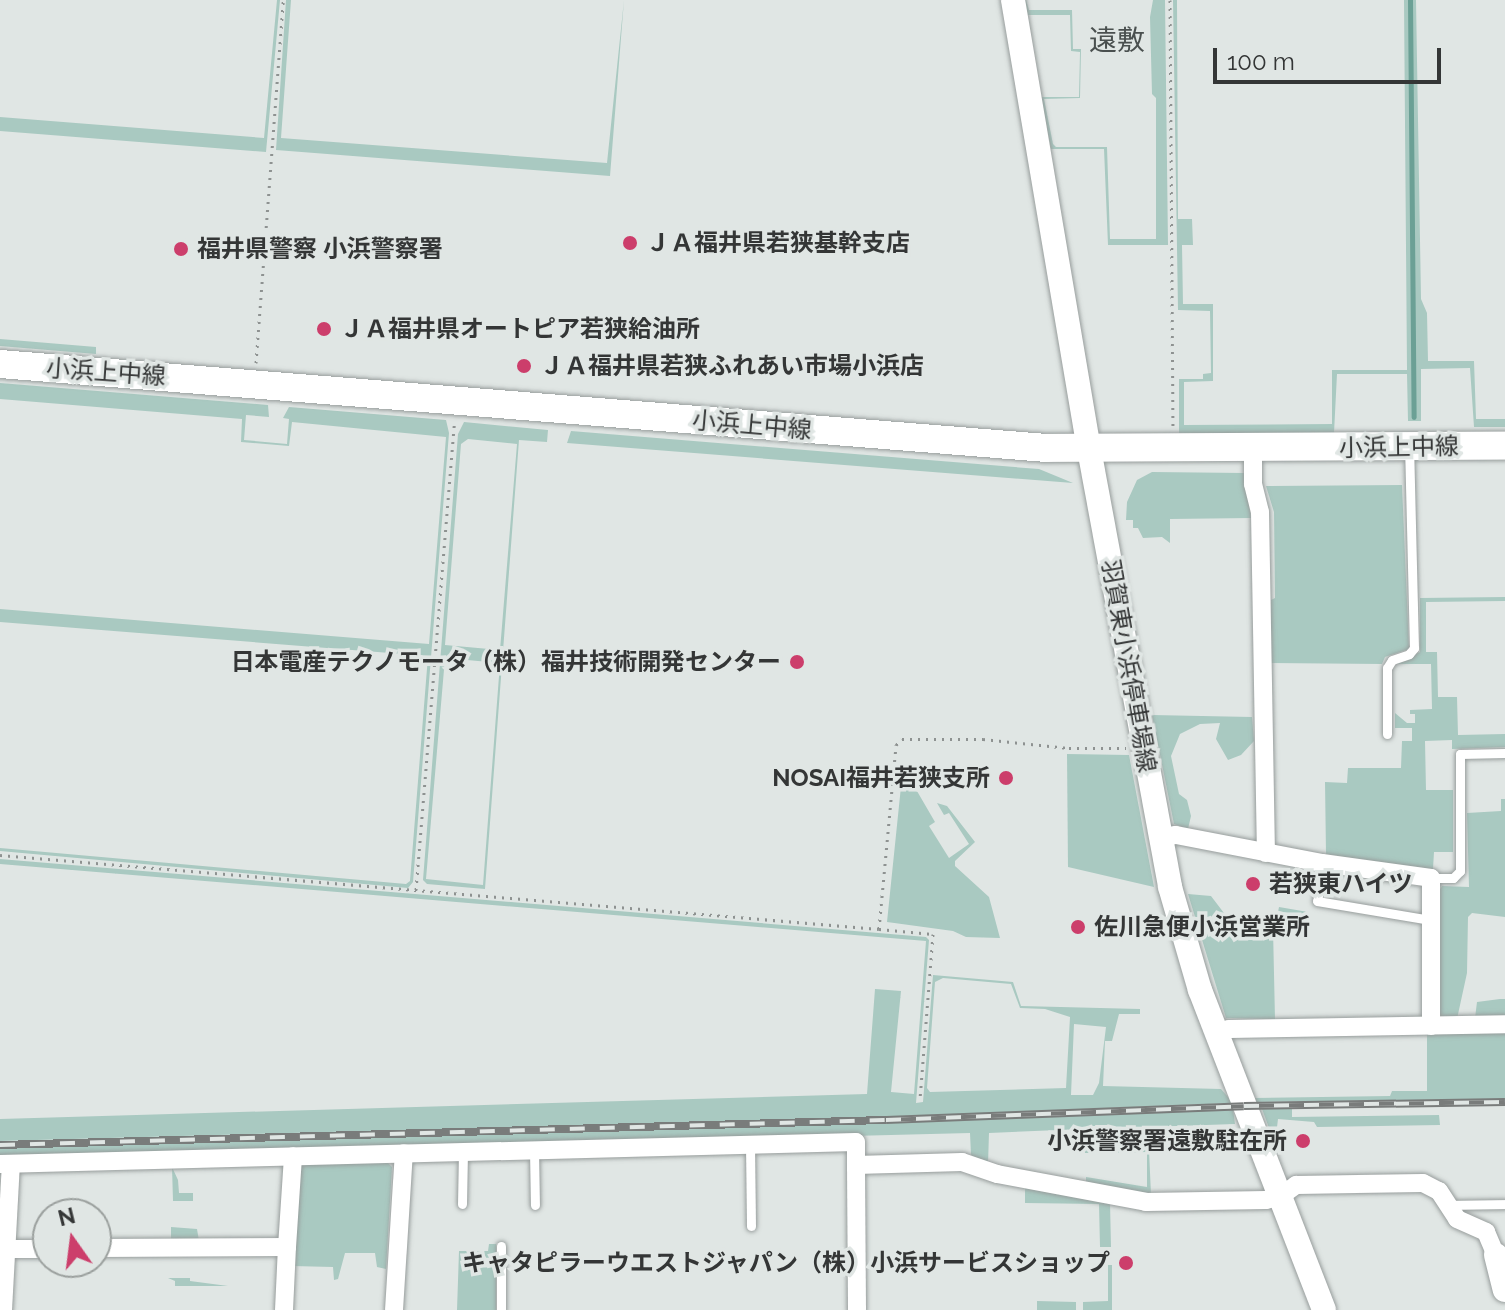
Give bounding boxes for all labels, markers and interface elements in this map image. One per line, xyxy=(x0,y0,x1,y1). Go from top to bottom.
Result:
district label: 遠敷 xyxy=(1089,24,1145,58)
scale bar xyxy=(1217,32,1445,82)
text: 100 m xyxy=(1227,47,1295,76)
place label: ＪＡ福井県若狭基幹支店 xyxy=(646,229,910,257)
marker: ＪＡ福井県若狭基幹支店 xyxy=(621,234,639,252)
place label: 福井県警察 小浜警察署 xyxy=(197,235,443,263)
marker: 福井県警察 小浜警察署 xyxy=(172,240,190,258)
place label: ＪＡ福井県オートピア若狭給油所 xyxy=(340,315,700,343)
marker: ＪＡ福井県オートピア若狭給油所 xyxy=(315,320,333,338)
place label: ＪＡ福井県若狭ふれあい市場小浜店 xyxy=(540,352,924,380)
street label: 小浜上中線 xyxy=(45,353,167,391)
marker: ＪＡ福井県若狭ふれあい市場小浜店 xyxy=(515,357,533,375)
street label: 小浜上中線 xyxy=(691,405,813,445)
street label: 小浜上中線 xyxy=(1339,432,1459,462)
street label: 羽賀東小浜停車場線 xyxy=(1096,557,1162,775)
place label: 日本電産テクノモータ（株）福井技術開発センター xyxy=(229,648,781,676)
marker: 日本電産テクノモータ（株）福井技術開発センター xyxy=(788,653,806,671)
place label: NOSAI福井若狭支所 xyxy=(772,764,990,792)
marker: NOSAI福井若狭支所 xyxy=(997,769,1015,787)
place label: 若狭東ハイツ xyxy=(1269,870,1413,898)
marker: 若狭東ハイツ xyxy=(1244,875,1262,893)
place label: 佐川急便小浜営業所 xyxy=(1094,913,1310,941)
marker: 佐川急便小浜営業所 xyxy=(1069,918,1087,936)
place label: 小浜警察署遠敷駐在所 xyxy=(1047,1127,1287,1155)
marker: 小浜警察署遠敷駐在所 xyxy=(1294,1132,1312,1150)
north arrow xyxy=(32,1198,112,1278)
text: N xyxy=(55,1202,78,1231)
place label: キャタピラーウエストジャパン（株）小浜サービスショップ xyxy=(462,1249,1110,1277)
marker: キャタピラーウエストジャパン（株）小浜サービスショップ xyxy=(1117,1254,1135,1272)

